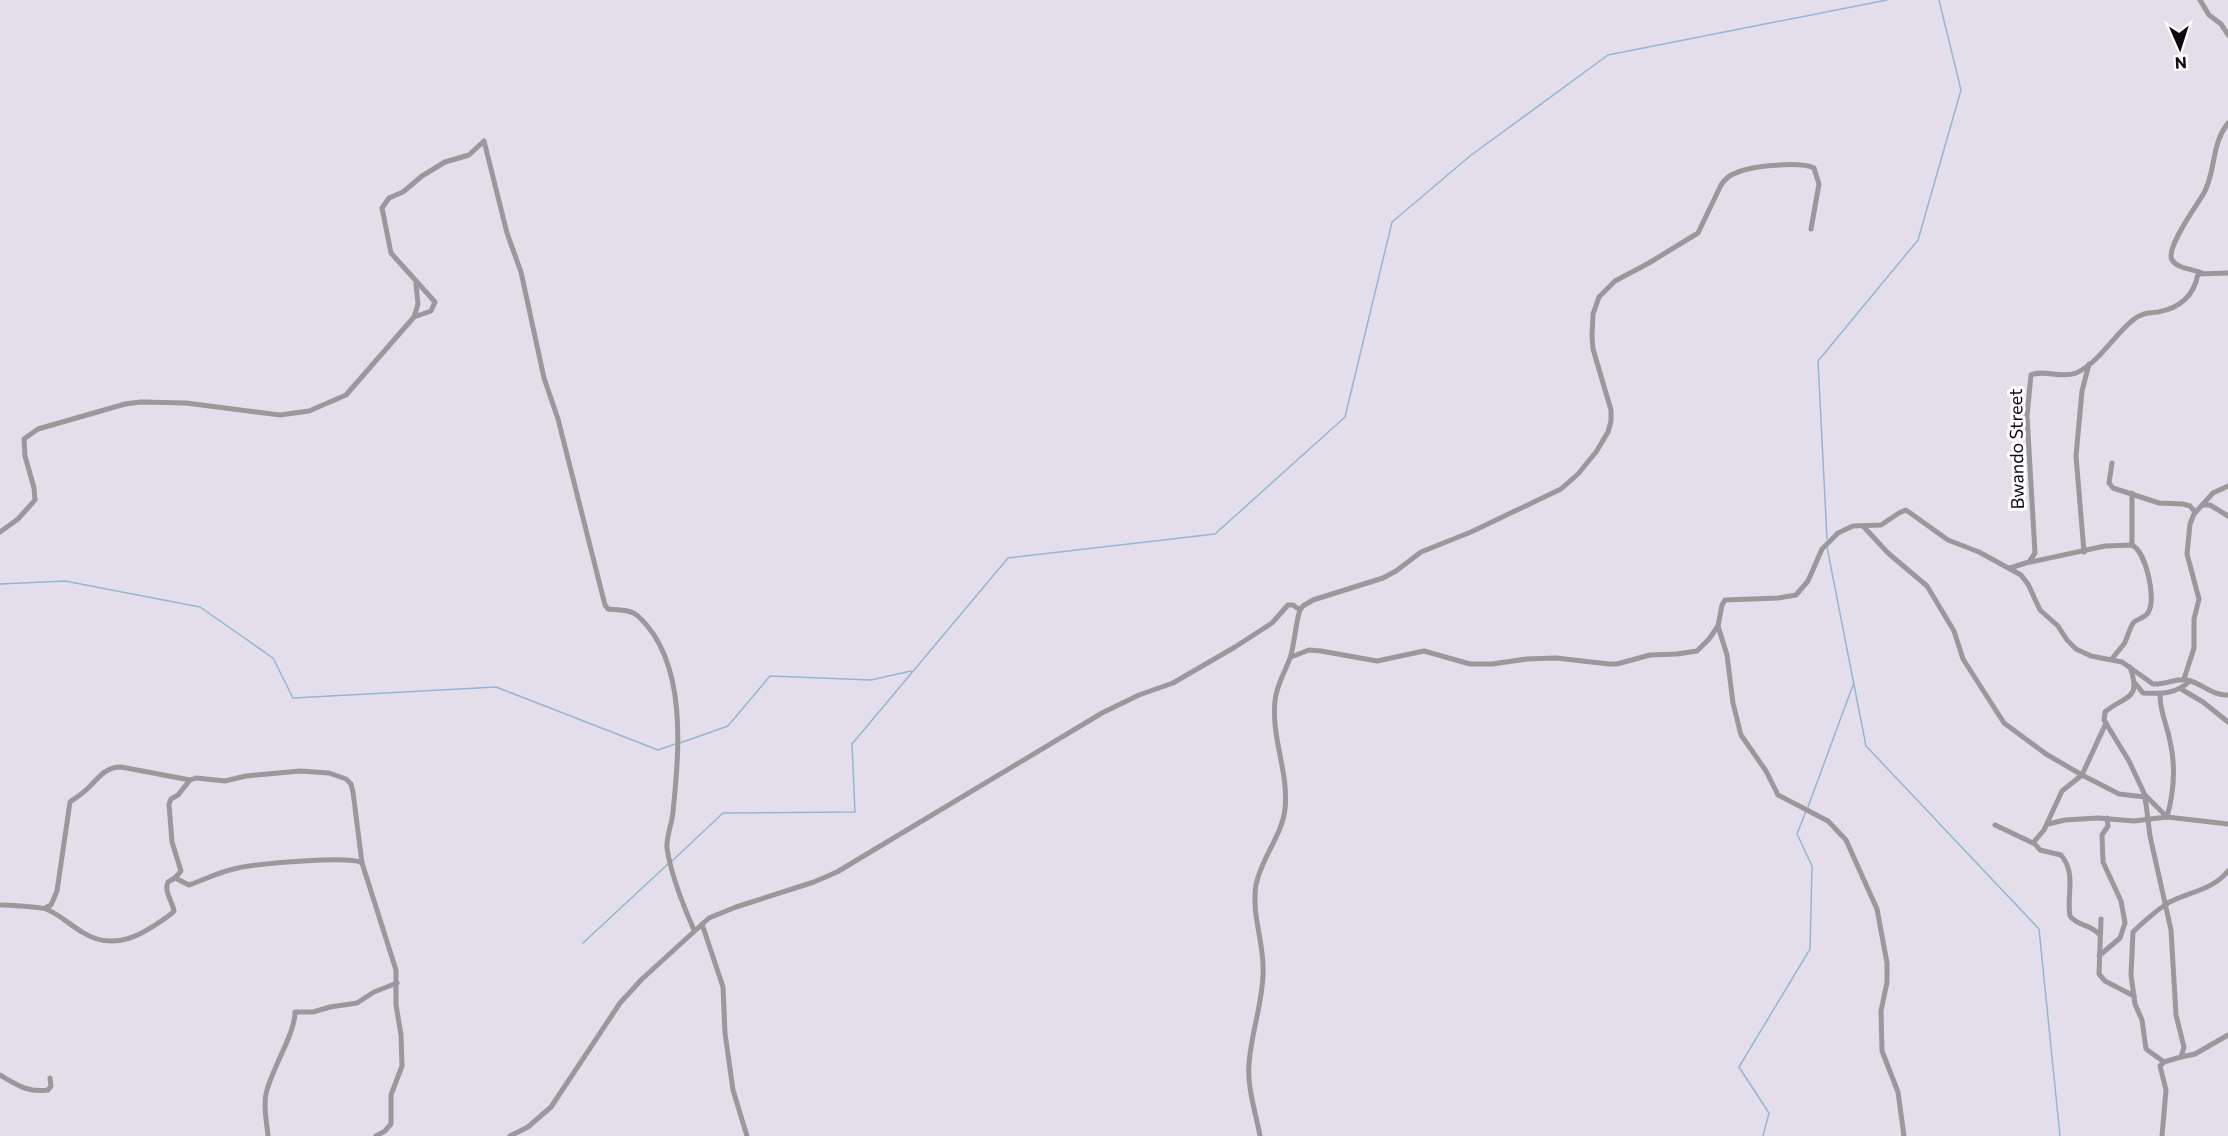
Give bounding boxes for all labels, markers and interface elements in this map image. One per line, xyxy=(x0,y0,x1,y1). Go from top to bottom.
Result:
north arrow xyxy=(2150,18,2210,78)
text: N xyxy=(2174,54,2187,73)
street label: Bwando Street xyxy=(2004,388,2028,510)

